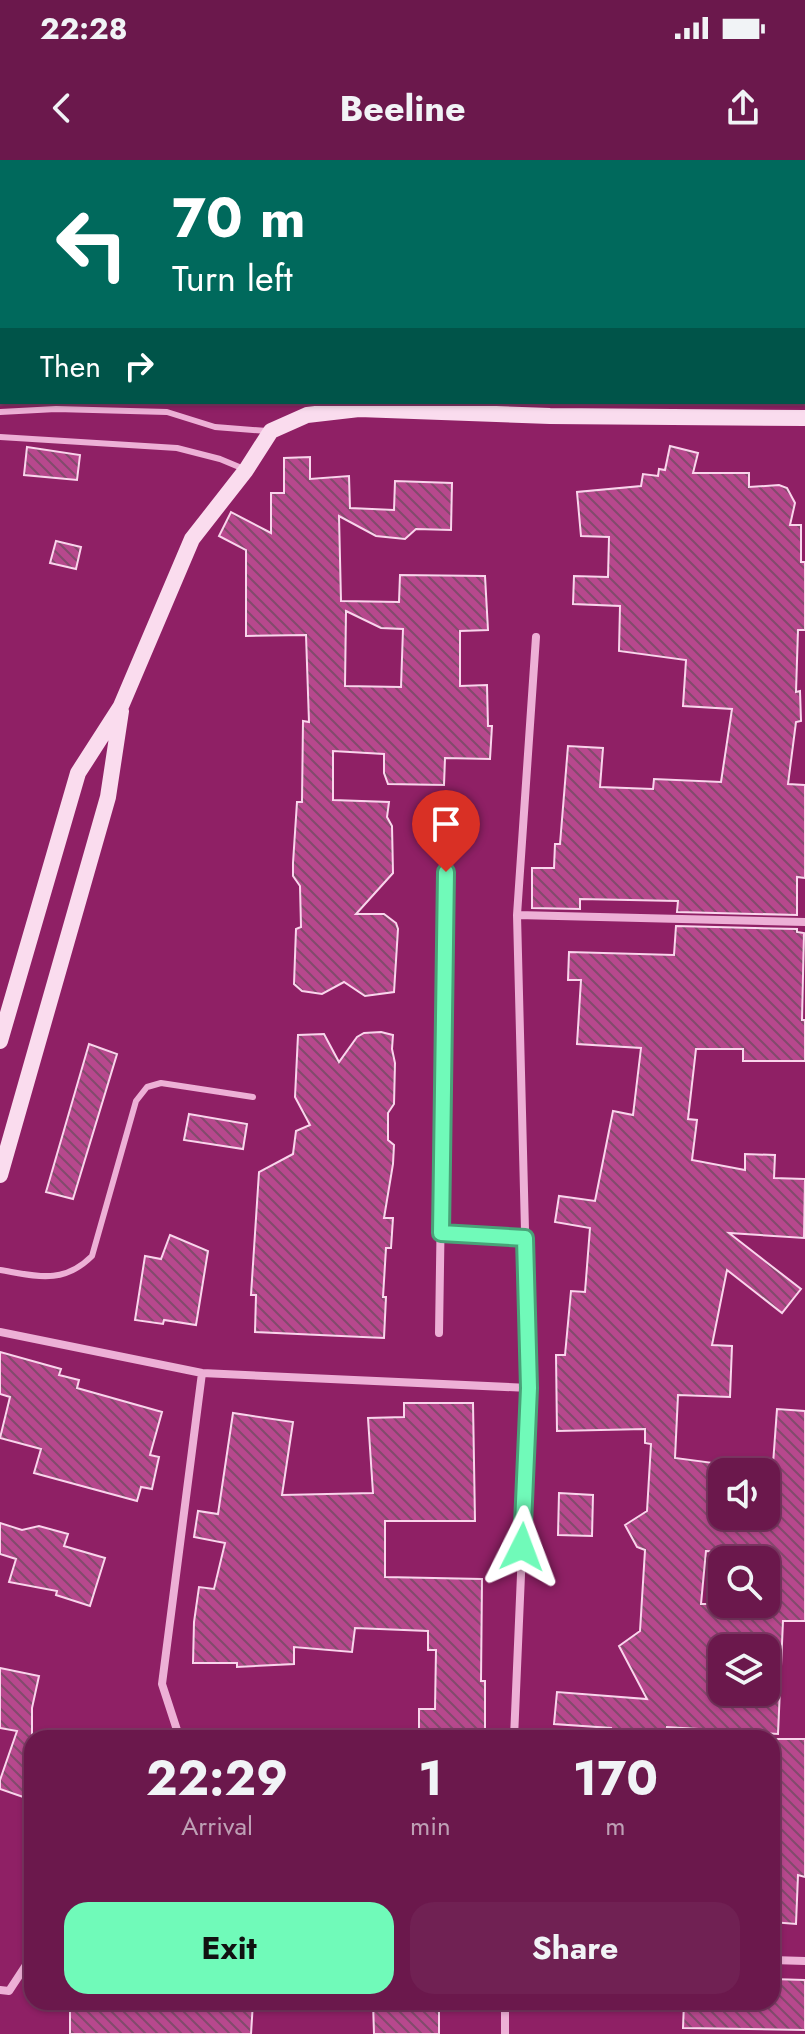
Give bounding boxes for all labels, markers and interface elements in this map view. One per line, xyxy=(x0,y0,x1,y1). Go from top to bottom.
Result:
text: 22:28 xyxy=(40,7,128,50)
text: Beeline xyxy=(339,82,466,134)
icon: back xyxy=(40,86,84,130)
icon: share xyxy=(721,86,765,130)
text: 70 m xyxy=(172,177,306,258)
icon: left xyxy=(40,192,144,296)
text: Turn left xyxy=(172,252,293,304)
icon: right xyxy=(117,344,161,388)
text: Then xyxy=(40,345,101,388)
pin xyxy=(412,790,480,872)
icon: arrive xyxy=(424,802,468,846)
map controls xyxy=(708,1458,780,1706)
button: sound xyxy=(708,1458,780,1530)
position arrow xyxy=(480,1505,564,1589)
button: search xyxy=(708,1546,780,1618)
button: layers xyxy=(708,1634,780,1706)
text: 22:29 xyxy=(146,1744,288,1813)
text: 1 xyxy=(418,1744,443,1813)
text: 170 xyxy=(573,1744,658,1813)
text: Arrival xyxy=(181,1807,253,1845)
text: min xyxy=(410,1807,451,1845)
text: m xyxy=(605,1807,626,1845)
button: Exit xyxy=(64,1902,394,1994)
button: Share xyxy=(410,1902,740,1994)

